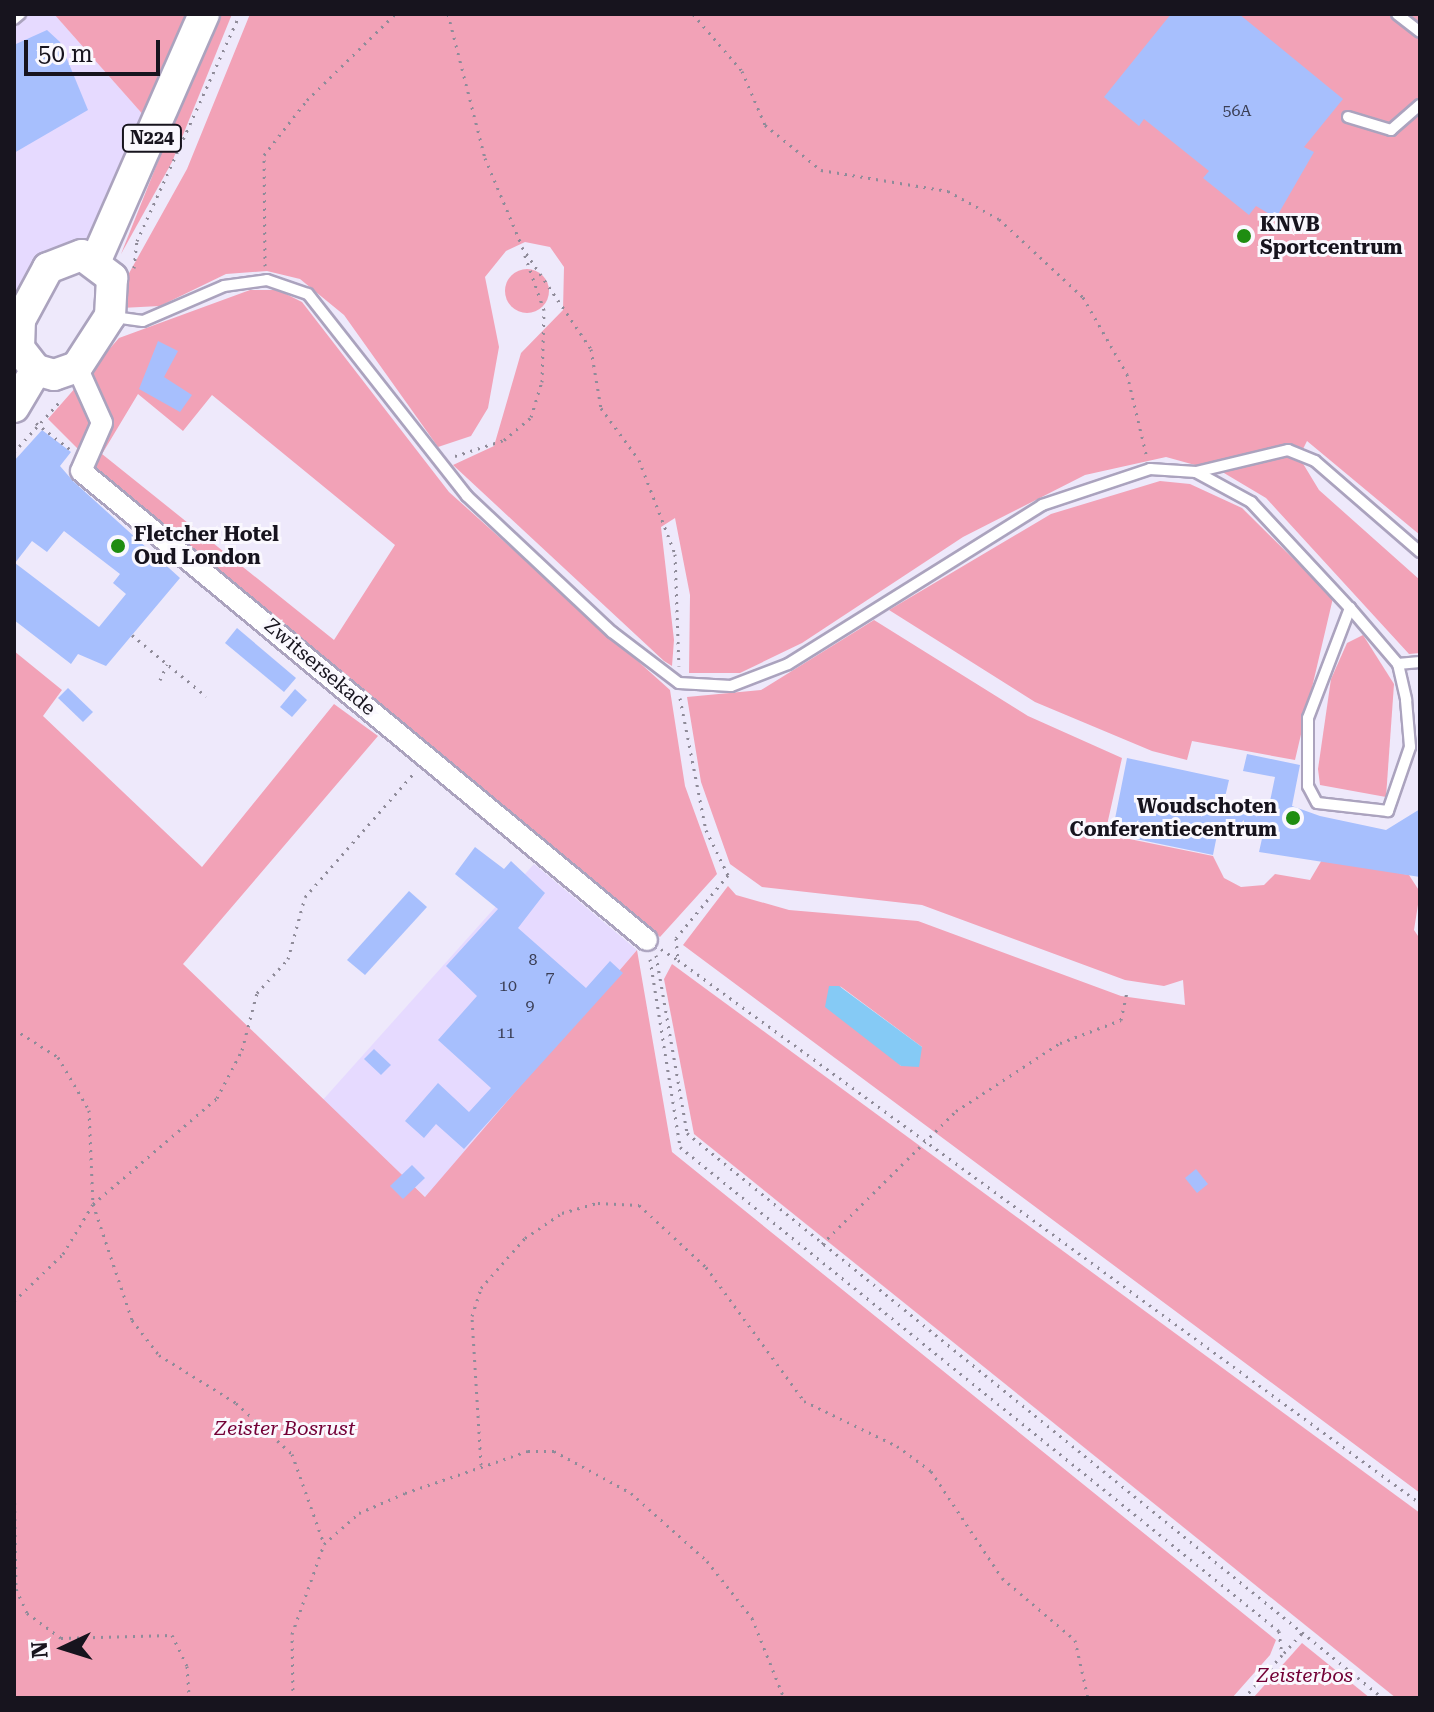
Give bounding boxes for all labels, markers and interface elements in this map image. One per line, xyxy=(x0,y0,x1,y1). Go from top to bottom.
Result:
scale bar xyxy=(28,24,164,74)
text: 50 m xyxy=(38,40,93,68)
house number: 56A xyxy=(1222,101,1252,121)
road number: N224 xyxy=(120,124,184,152)
place label: KNVB Sportcentrum xyxy=(1260,212,1403,259)
marker: KNVB Sportcentrum xyxy=(1235,227,1253,245)
place label: Fletcher Hotel Oud London xyxy=(134,522,279,569)
marker: Fletcher Hotel Oud London xyxy=(109,537,127,555)
street label: Zwitsersekade xyxy=(259,613,381,721)
place label: Woudschoten Conferentiecentrum xyxy=(1070,794,1277,841)
marker: Woudschoten Conferentiecentrum xyxy=(1284,809,1302,827)
house number: 8 xyxy=(529,950,537,970)
house number: 7 xyxy=(546,967,554,987)
house number: 10 xyxy=(499,976,517,996)
house number: 9 xyxy=(526,996,534,1016)
house number: 11 xyxy=(497,1023,515,1043)
park label: Zeister Bosrust xyxy=(215,1416,355,1440)
north arrow xyxy=(24,1608,104,1688)
text: N xyxy=(26,1640,53,1659)
park label: Zeisterbos xyxy=(1257,1663,1353,1687)

